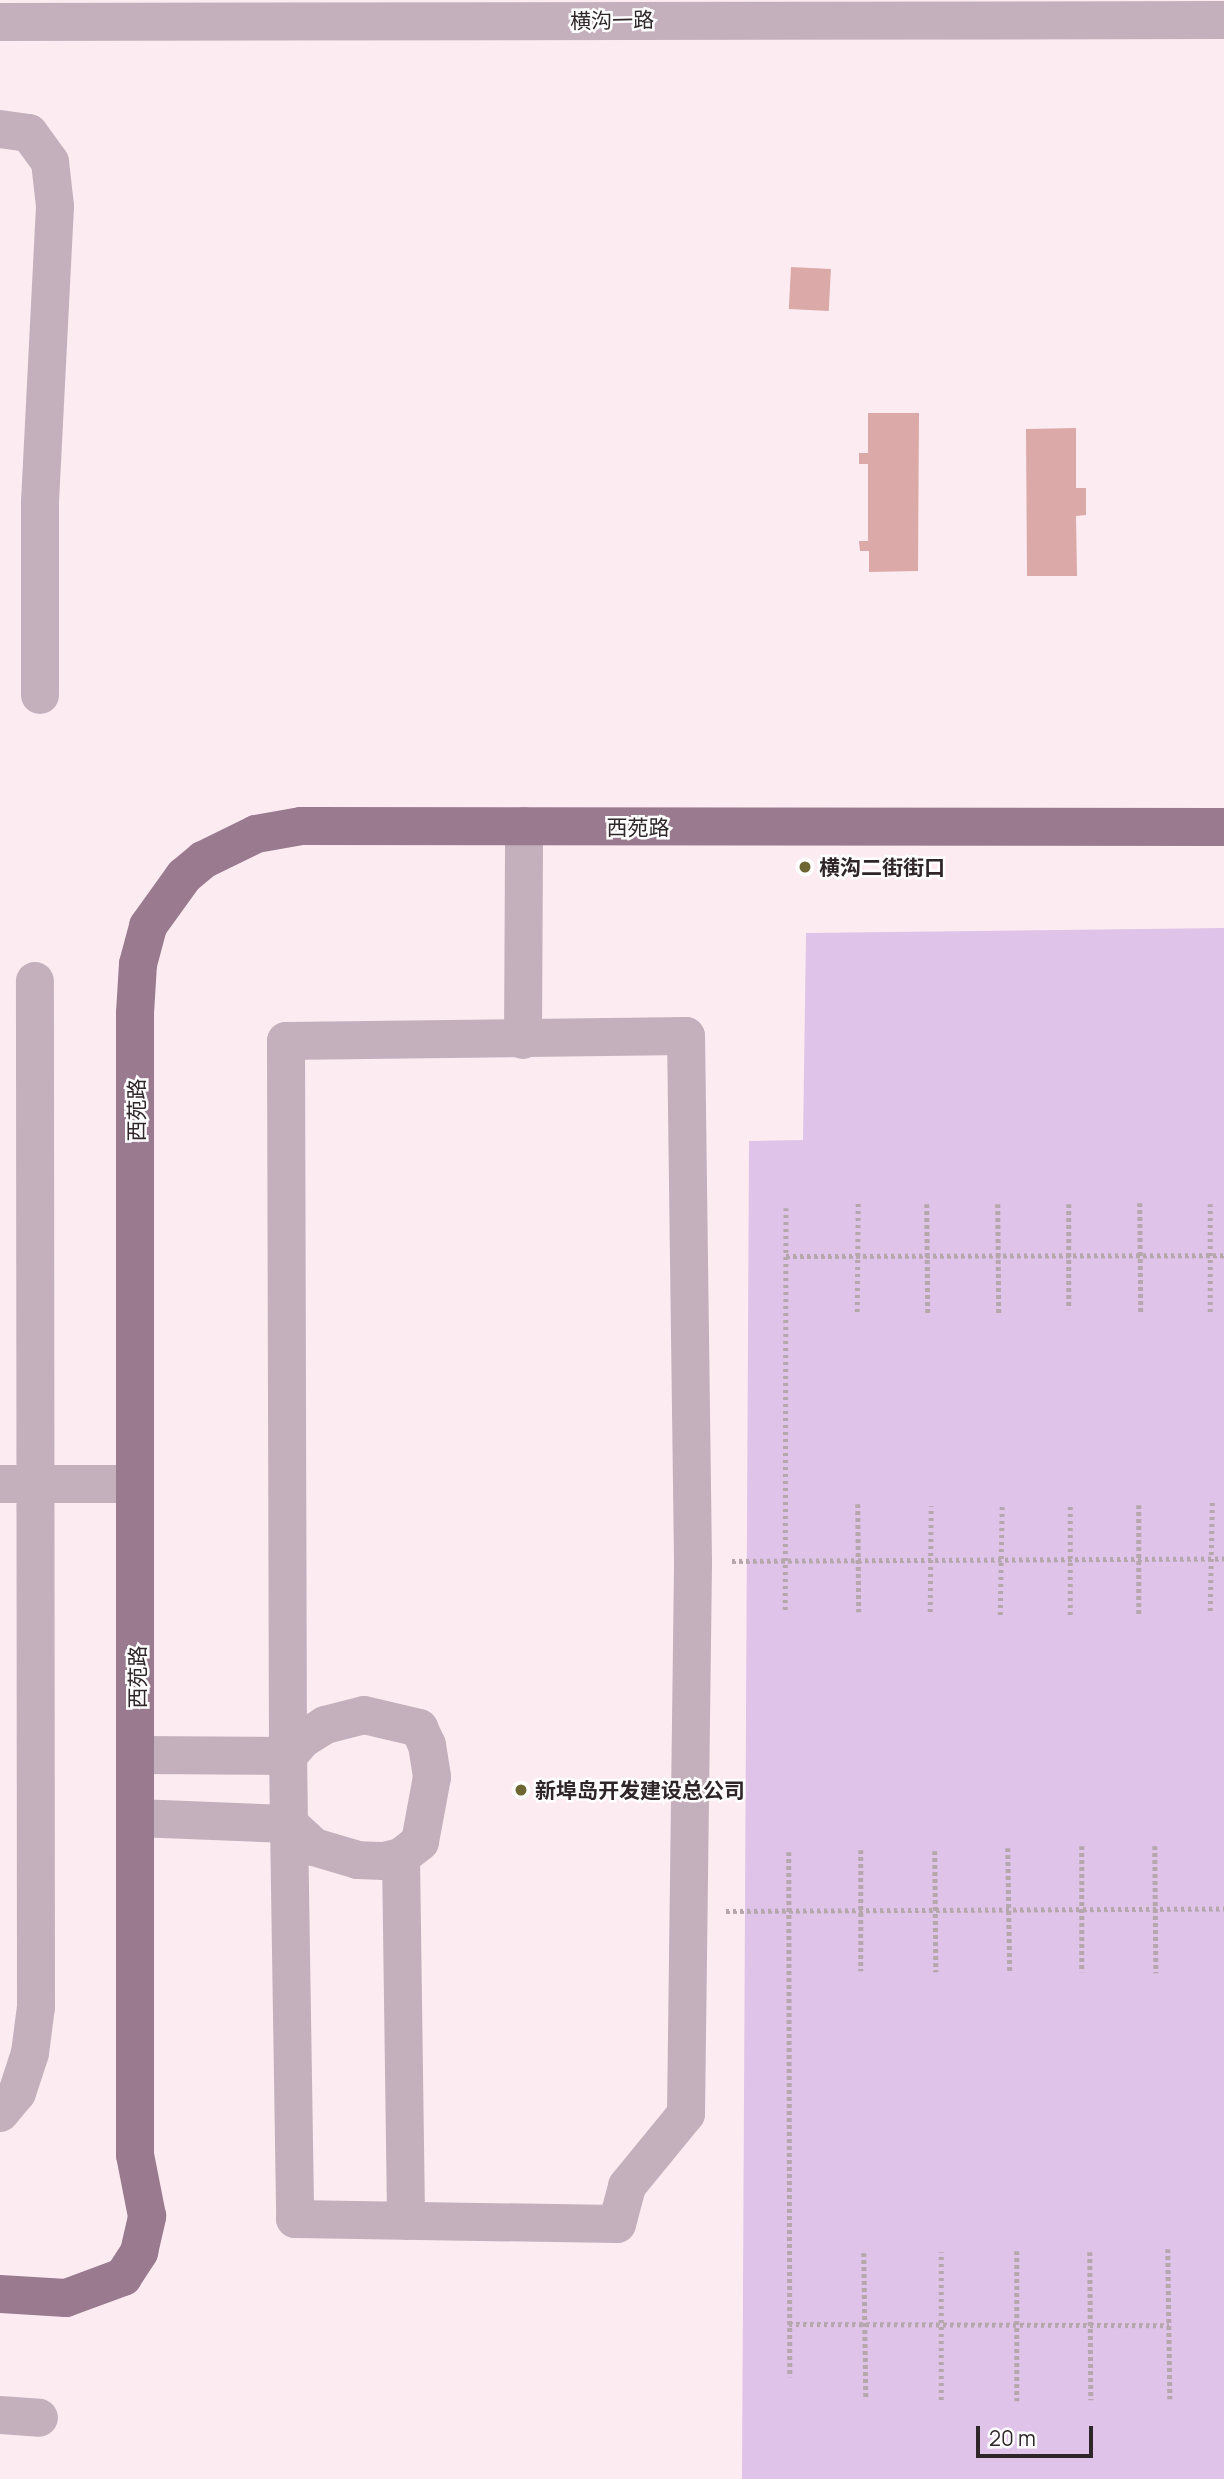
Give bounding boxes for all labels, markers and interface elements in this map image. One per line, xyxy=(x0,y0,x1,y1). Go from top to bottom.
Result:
street label: 横沟一路 xyxy=(570,7,654,33)
street label: 西苑路 xyxy=(607,814,669,840)
place label: 横沟二街街口 xyxy=(819,854,945,880)
marker: 横沟二街街口 xyxy=(797,859,813,875)
street label: 西苑路 xyxy=(123,1079,149,1141)
street label: 西苑路 xyxy=(124,1646,150,1708)
place label: 新埠岛开发建设总公司 xyxy=(535,1777,745,1803)
marker: 新埠岛开发建设总公司 xyxy=(513,1782,529,1798)
scale bar xyxy=(979,2412,1096,2456)
text: 20 m xyxy=(989,2424,1036,2452)

